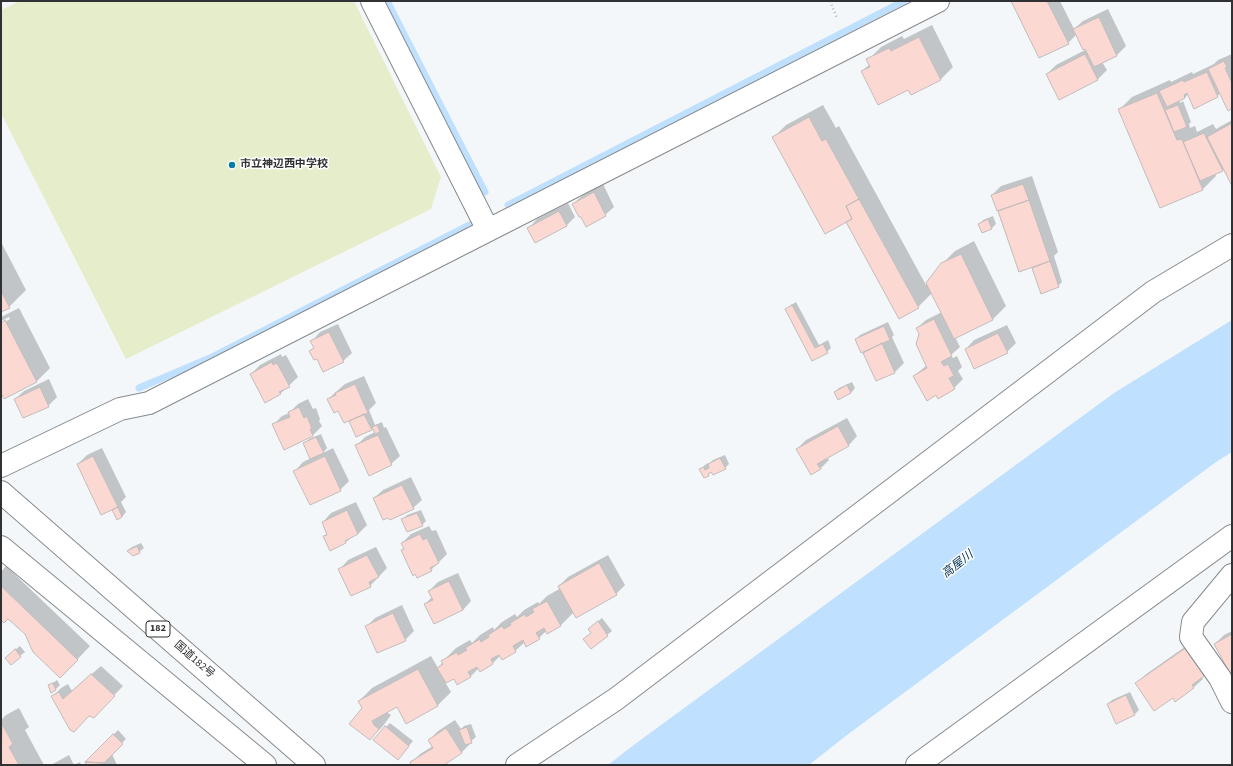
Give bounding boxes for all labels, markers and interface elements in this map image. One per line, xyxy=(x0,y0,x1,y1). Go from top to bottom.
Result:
place label: 市立神辺西中学校 xyxy=(240,158,328,172)
marker: 市立神辺西中学校 xyxy=(227,160,237,170)
water label: 高屋川 xyxy=(939,548,977,582)
road number: 182 xyxy=(146,621,170,637)
street label: 国道182号 xyxy=(171,639,217,681)

